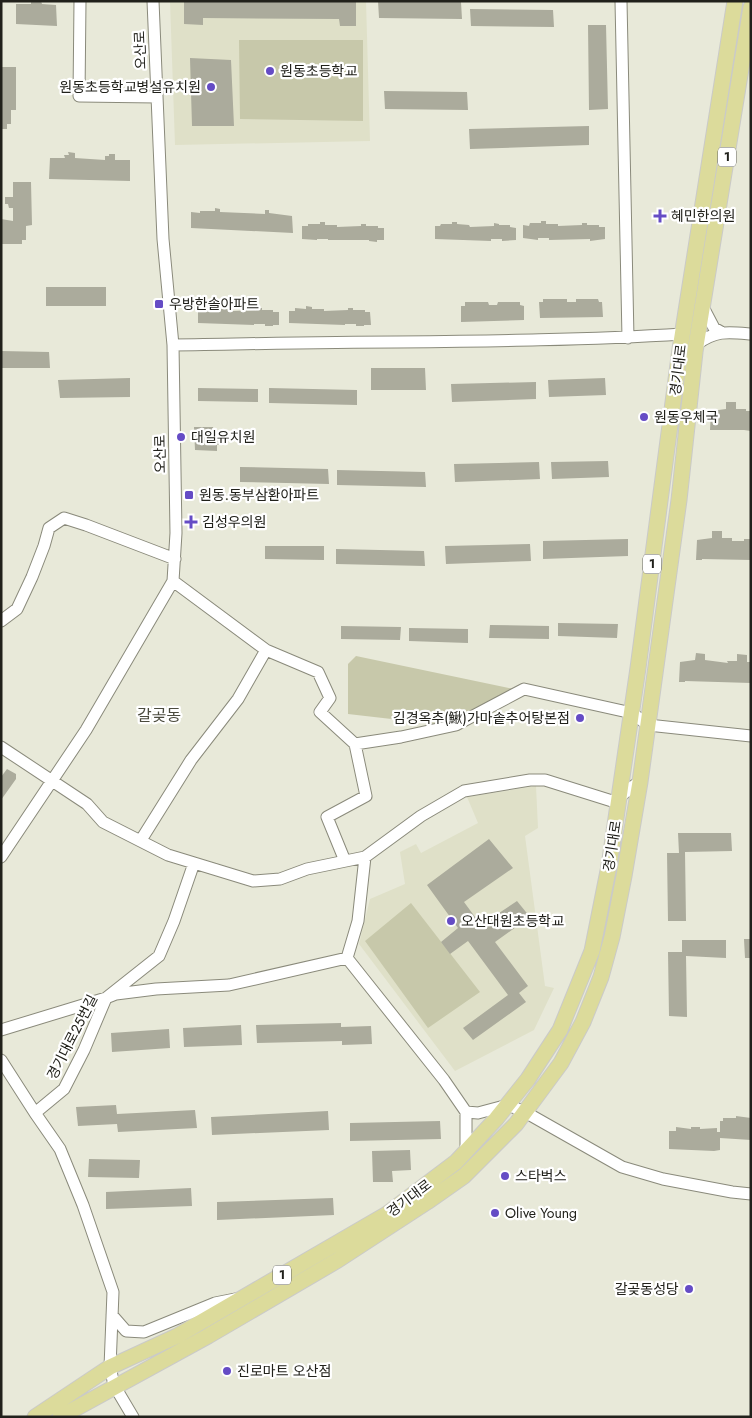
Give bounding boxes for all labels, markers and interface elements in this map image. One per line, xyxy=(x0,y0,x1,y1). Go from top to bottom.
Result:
street label: 오산로 xyxy=(129,30,151,70)
place label: 원동초등학교 xyxy=(280,61,357,81)
marker: 원동초등학교 xyxy=(264,65,276,77)
place label: 원동초등학교병설유치원 xyxy=(59,77,201,97)
marker: 원동초등학교병설유치원 xyxy=(205,81,217,93)
road number: 1 xyxy=(718,148,736,166)
place label: 혜민한의원 xyxy=(671,206,735,226)
marker: 혜민한의원 xyxy=(653,209,667,223)
place label: 우방한솔아파트 xyxy=(169,294,259,314)
marker: 우방한솔아파트 xyxy=(153,298,165,310)
street label: 경기대로 xyxy=(665,343,691,397)
place label: 원동우체국 xyxy=(654,407,719,427)
marker: 원동우체국 xyxy=(638,411,650,423)
place label: 대일유치원 xyxy=(191,427,255,447)
marker: 대일유치원 xyxy=(175,431,187,443)
street label: 오산로 xyxy=(150,434,170,473)
place label: 원동.동부삼환아파트 xyxy=(199,485,319,505)
marker: 원동.동부삼환아파트 xyxy=(183,489,195,501)
place label: 김성우의원 xyxy=(202,512,266,532)
marker: 김성우의원 xyxy=(184,515,198,529)
road number: 1 xyxy=(643,554,661,574)
district label: 갈곶동 xyxy=(137,704,181,727)
place label: 김경옥추(鰍)가마솥추어탕본점 xyxy=(393,708,570,728)
marker: 김경옥추(鰍)가마솥추어탕본점 xyxy=(574,712,586,724)
street label: 경기대로 xyxy=(598,819,626,873)
place label: 오산대원초등학교 xyxy=(461,911,564,931)
marker: 오산대원초등학교 xyxy=(445,915,457,927)
street label: 경기대로25번길 xyxy=(42,991,102,1083)
place label: 스타벅스 xyxy=(515,1166,567,1186)
marker: 스타벅스 xyxy=(499,1170,511,1182)
street label: 경기대로 xyxy=(382,1174,436,1221)
place label: Olive Young xyxy=(505,1203,577,1223)
marker: Olive Young xyxy=(489,1207,501,1219)
road number: 1 xyxy=(273,1266,291,1284)
place label: 갈곶동성당 xyxy=(615,1279,679,1299)
marker: 갈곶동성당 xyxy=(683,1283,695,1295)
place label: 진로마트 오산점 xyxy=(237,1361,331,1381)
marker: 진로마트 오산점 xyxy=(221,1365,233,1377)

